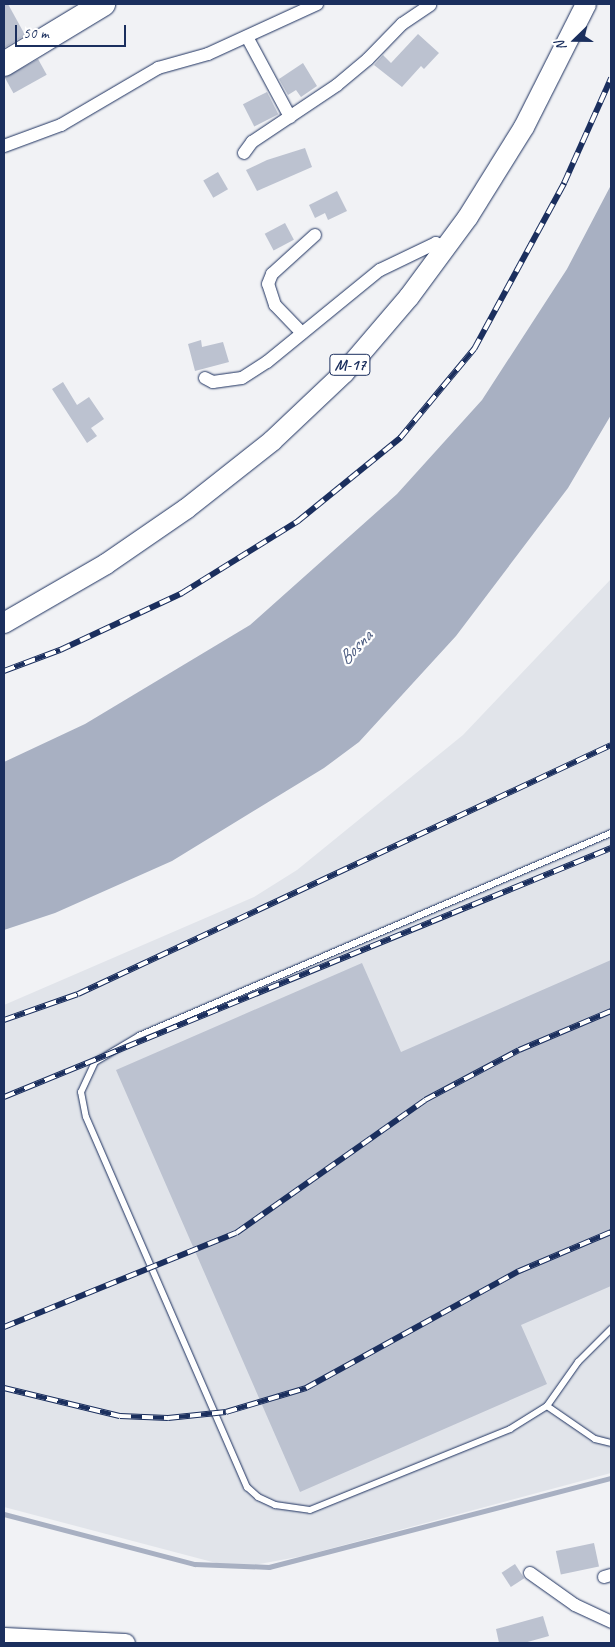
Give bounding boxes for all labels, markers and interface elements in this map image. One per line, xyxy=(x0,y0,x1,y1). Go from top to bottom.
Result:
scale bar xyxy=(18,15,129,47)
north arrow xyxy=(550,15,600,65)
text: 50 m xyxy=(23,24,49,43)
text: N xyxy=(551,39,570,53)
road number: M-17 xyxy=(329,352,371,378)
water label: Bosna xyxy=(334,626,378,670)

